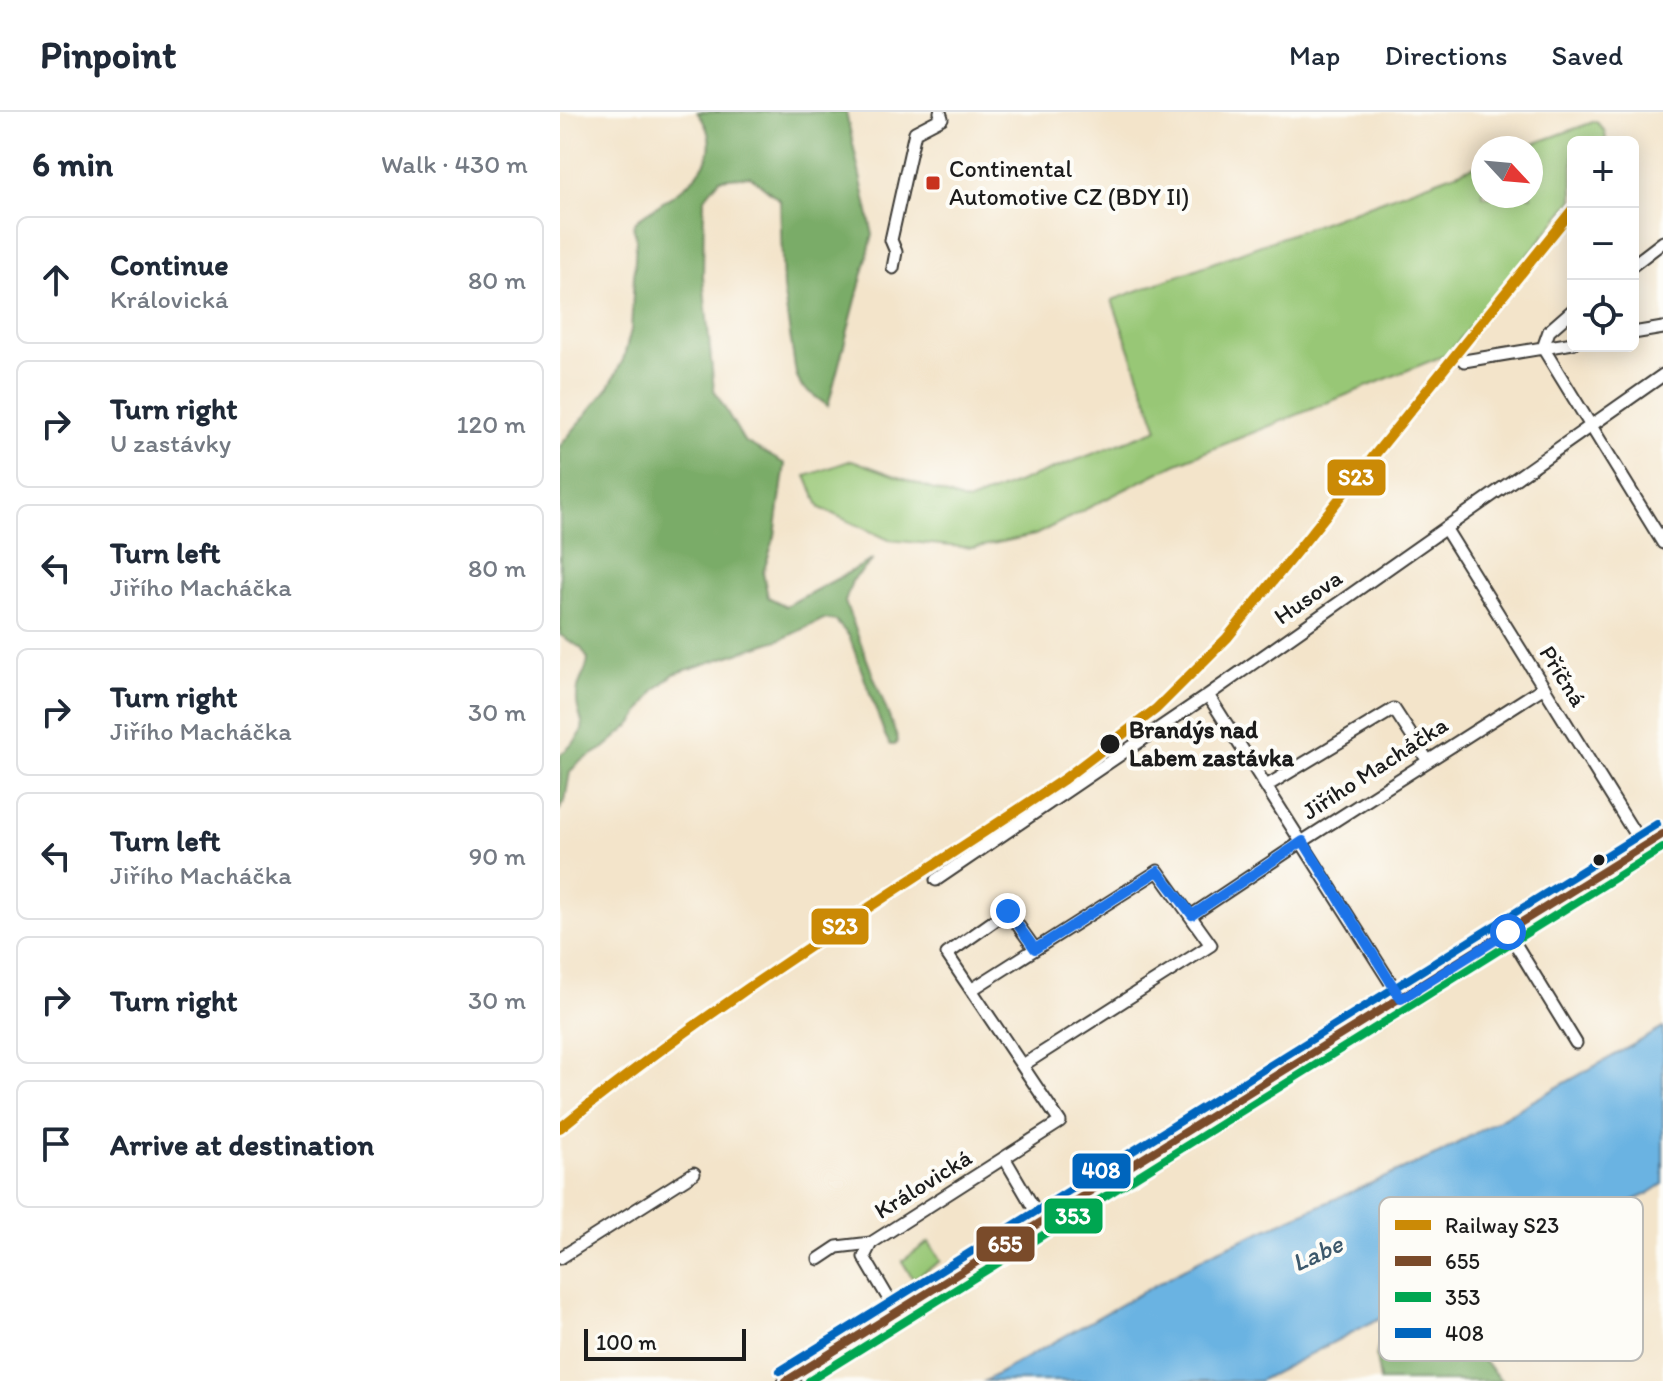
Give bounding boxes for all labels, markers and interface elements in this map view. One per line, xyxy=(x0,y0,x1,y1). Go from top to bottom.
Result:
text: Pinpoint xyxy=(40,32,176,78)
text: Map xyxy=(1289,38,1340,72)
text: Directions xyxy=(1384,38,1508,72)
text: Saved xyxy=(1552,38,1623,72)
north arrow xyxy=(1471,136,1543,208)
map controls xyxy=(1567,136,1639,352)
button: + xyxy=(1567,136,1639,208)
text: 6 min xyxy=(32,144,113,185)
text: Walk · 430 m xyxy=(381,148,528,180)
place label: Continental Automotive CZ (BDY II) xyxy=(949,154,1189,211)
marker: Continental Automotive CZ (BDY II) xyxy=(924,174,942,192)
button: − xyxy=(1567,208,1639,280)
text: Continue xyxy=(110,246,229,283)
icon: ahead xyxy=(34,258,78,302)
text: 80 m xyxy=(468,264,526,296)
button: locate xyxy=(1567,280,1639,352)
text: Královická xyxy=(110,283,229,315)
text: Turn right xyxy=(110,390,238,427)
icon: right xyxy=(34,402,78,446)
text: 120 m xyxy=(457,408,526,440)
text: U zastávky xyxy=(110,427,231,459)
line badge: S23 xyxy=(1326,458,1387,497)
text: S23 xyxy=(1338,464,1374,491)
text: Turn left xyxy=(110,534,221,571)
icon: left xyxy=(34,546,78,590)
text: 80 m xyxy=(468,552,526,584)
street label: Husova xyxy=(1268,563,1348,630)
text: Jiřího Macháčka xyxy=(110,571,292,603)
street label: Příčná xyxy=(1533,640,1594,712)
text: Turn right xyxy=(110,678,238,715)
icon: right xyxy=(34,690,78,734)
text: 30 m xyxy=(468,696,526,728)
street label: Jiřího Macháčka xyxy=(1296,709,1453,825)
text: Jiřího Macháčka xyxy=(110,715,292,747)
place label: Brandýs nad Labem zastávka xyxy=(1129,715,1294,772)
marker: Brandýs nad Labem zastávka xyxy=(1098,732,1122,756)
text: Turn left xyxy=(110,822,221,859)
icon: left xyxy=(34,834,78,878)
text: 90 m xyxy=(469,840,526,872)
unlabelled marker xyxy=(1591,852,1607,868)
text: Jiřího Macháčka xyxy=(110,859,292,891)
route end xyxy=(990,893,1026,929)
line badge: S23 xyxy=(810,907,870,946)
text: S23 xyxy=(822,913,858,940)
route start xyxy=(1490,914,1526,950)
icon: right xyxy=(34,978,78,1022)
text: Turn right xyxy=(110,982,238,1019)
text: 30 m xyxy=(468,984,526,1016)
icon: arrive xyxy=(34,1122,78,1166)
text: Arrive at destination xyxy=(110,1126,374,1163)
street label: Královická xyxy=(869,1142,977,1225)
line badge: 408 xyxy=(1071,1152,1132,1190)
text: 408 xyxy=(1082,1157,1120,1184)
line badge: 353 xyxy=(1043,1197,1104,1235)
legend xyxy=(1379,1197,1643,1361)
text: 353 xyxy=(1055,1203,1091,1230)
text: Railway S23 xyxy=(1445,1212,1559,1239)
line badge: 655 xyxy=(975,1225,1036,1263)
water label: Labe xyxy=(1286,1227,1349,1279)
text: 655 xyxy=(988,1231,1023,1258)
text: 655 xyxy=(1445,1248,1480,1275)
text: 353 xyxy=(1445,1284,1481,1311)
text: 408 xyxy=(1445,1320,1484,1347)
scale bar xyxy=(584,1325,746,1361)
text: 100 m xyxy=(596,1329,657,1356)

